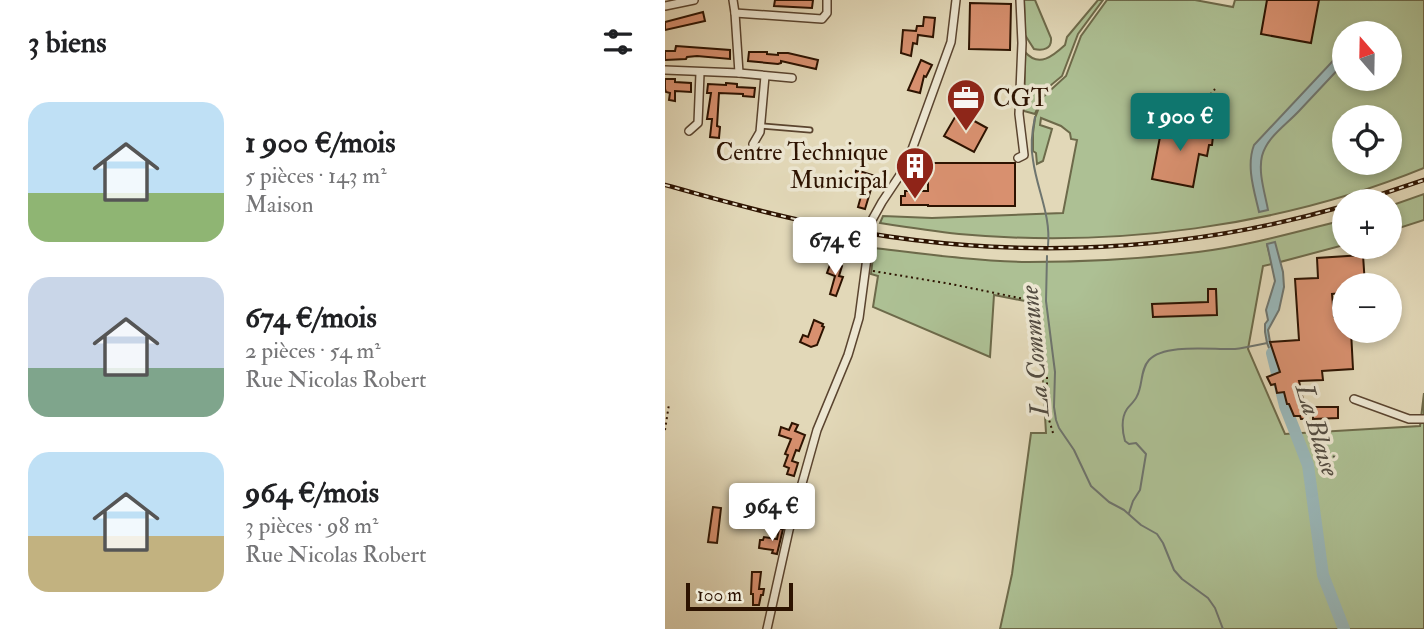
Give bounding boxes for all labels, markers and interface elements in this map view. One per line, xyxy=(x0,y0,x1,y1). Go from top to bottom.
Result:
north arrow xyxy=(1332,21,1402,91)
map controls xyxy=(1332,21,1402,343)
icon: filters xyxy=(599,23,637,61)
text: 3 biens xyxy=(28,24,107,61)
office icon: CGT xyxy=(945,77,987,132)
place label: CGT xyxy=(993,83,1049,114)
pin: 1 900 € xyxy=(1115,94,1245,153)
text: 1 900 € xyxy=(1147,101,1213,130)
button: locate xyxy=(1332,105,1402,175)
text: 1 900 €/mois xyxy=(245,124,396,161)
icon: home xyxy=(84,130,168,214)
place label: Centre Technique Municipal xyxy=(716,137,888,196)
building icon: Centre Technique Municipal xyxy=(894,145,936,200)
text: 5 pièces · 143 m² xyxy=(245,161,387,190)
button: + xyxy=(1332,189,1402,259)
text: Maison xyxy=(245,190,314,219)
pin: 674 € xyxy=(786,218,884,277)
text: 674 € xyxy=(809,225,861,254)
button: − xyxy=(1332,273,1402,343)
water label: La Commune xyxy=(1013,284,1057,419)
text: 674 €/mois xyxy=(245,299,377,336)
icon: home xyxy=(84,305,168,389)
text: 2 pièces · 54 m² xyxy=(245,336,381,365)
text: Rue Nicolas Robert xyxy=(245,365,426,394)
water label: La Blaise xyxy=(1288,379,1346,480)
text: 964 €/mois xyxy=(245,474,379,511)
icon: home xyxy=(84,480,168,564)
pin: 964 € xyxy=(723,484,821,543)
text: 964 € xyxy=(745,491,799,520)
text: 3 pièces · 98 m² xyxy=(245,511,379,540)
text: Rue Nicolas Robert xyxy=(245,540,426,569)
scale bar xyxy=(686,580,793,612)
text: 100 m xyxy=(697,583,742,607)

